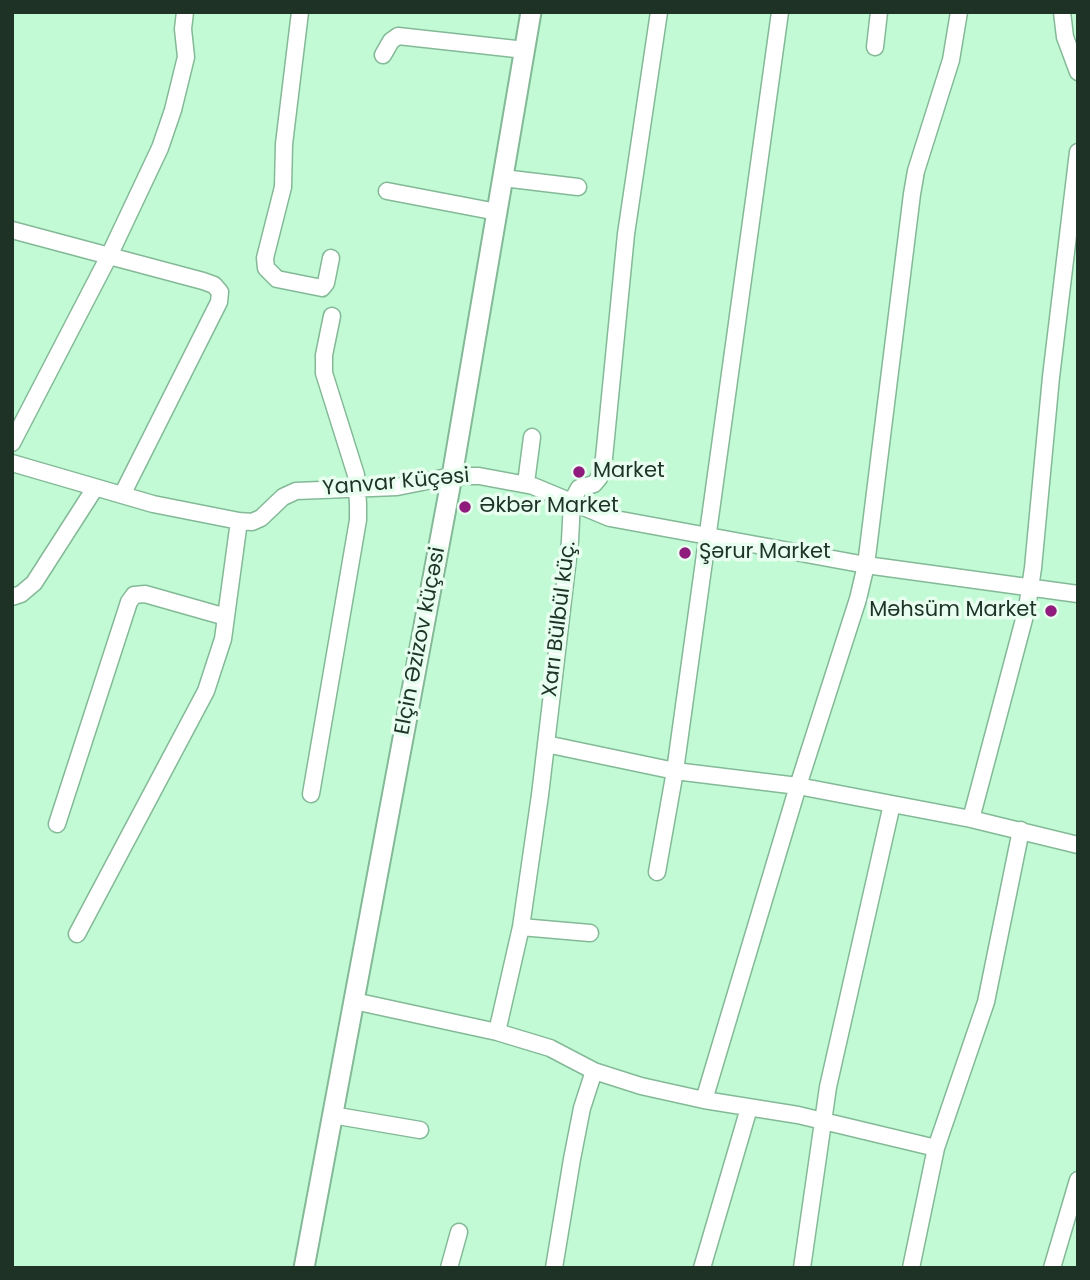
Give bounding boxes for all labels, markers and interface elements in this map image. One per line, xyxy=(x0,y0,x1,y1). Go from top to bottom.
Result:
place label: Market xyxy=(593,459,665,485)
street label: Yanvar Küçəsi xyxy=(322,464,470,502)
marker: Market xyxy=(571,464,587,480)
place label: Əkbər Market xyxy=(479,494,619,520)
marker: Əkbər Market xyxy=(457,499,473,515)
street label: Xarı Bülbül küç. xyxy=(538,539,582,699)
place label: Şərur Market xyxy=(699,540,831,566)
street label: Elçin Əzizov küçəsi xyxy=(390,545,452,737)
marker: Şərur Market xyxy=(677,545,693,561)
place label: Məhsüm Market xyxy=(869,598,1037,624)
marker: Məhsüm Market xyxy=(1043,603,1059,619)

